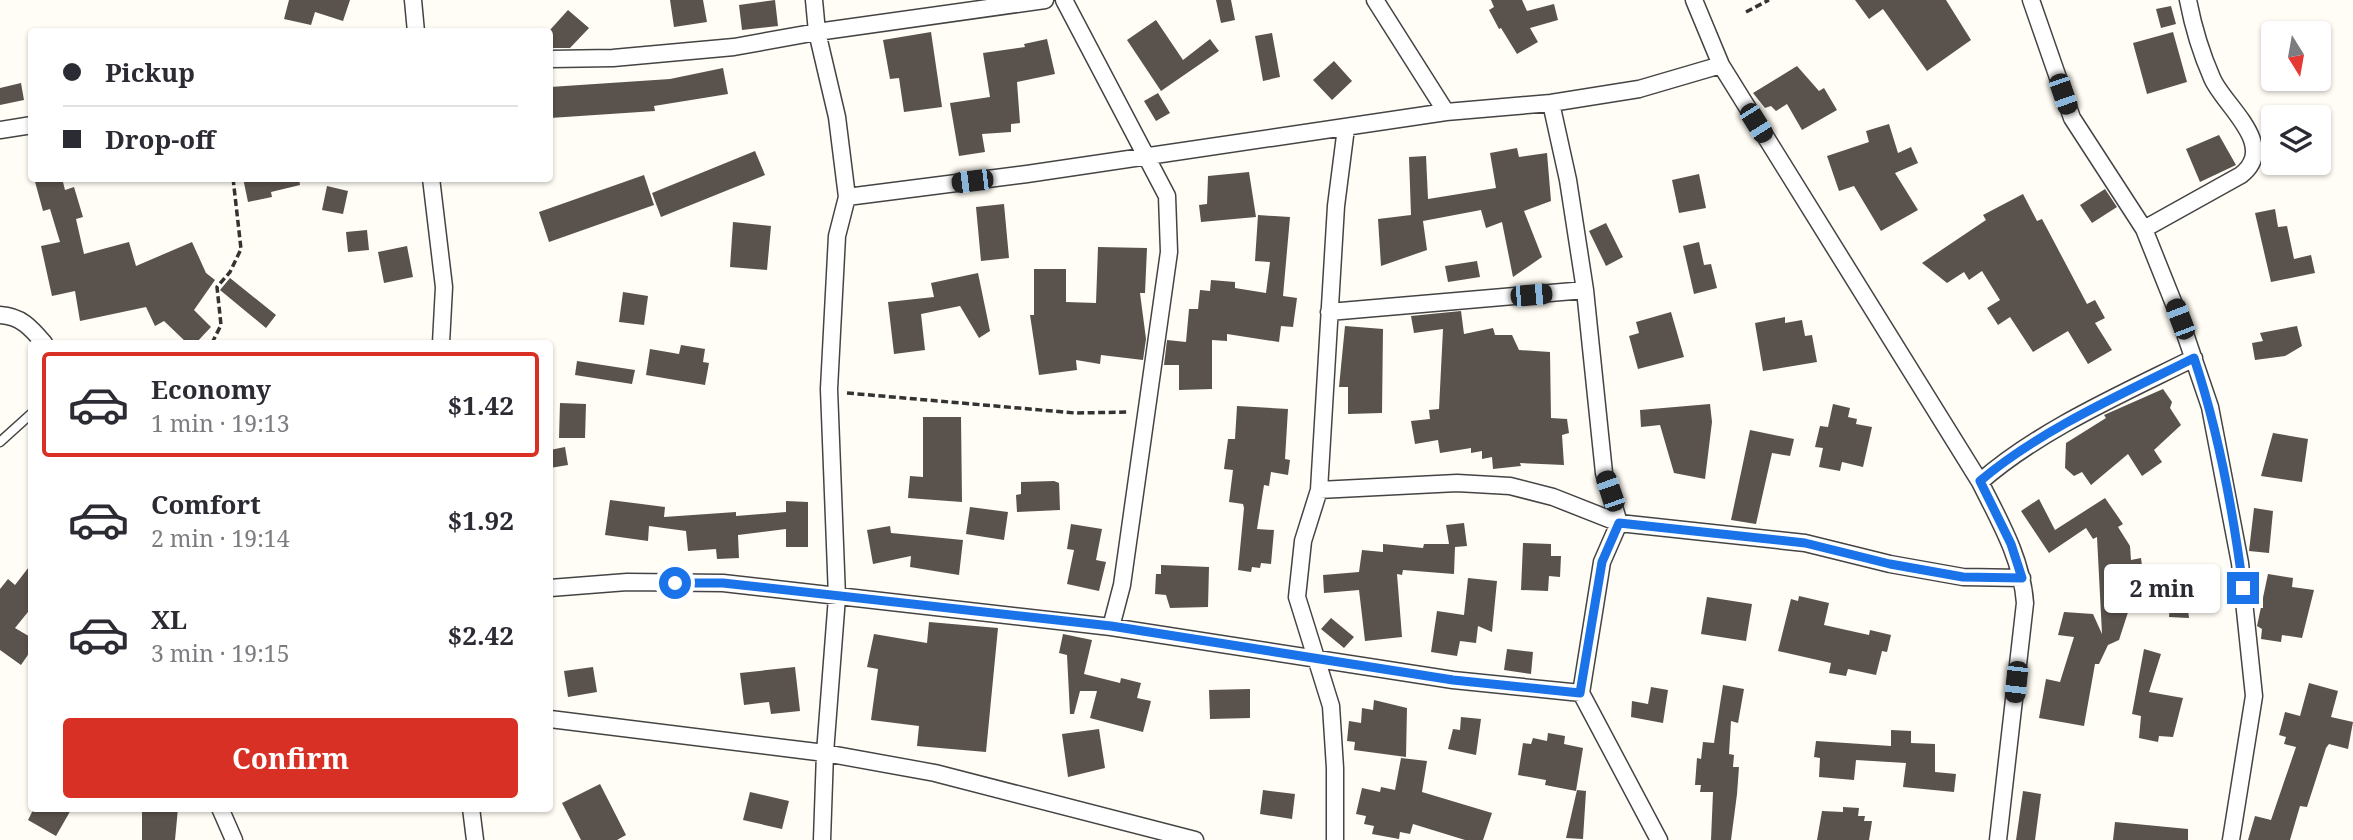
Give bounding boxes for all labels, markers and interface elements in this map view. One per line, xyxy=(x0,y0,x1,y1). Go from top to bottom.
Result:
north arrow xyxy=(2261,21,2331,91)
map controls xyxy=(2261,21,2331,175)
text: Pickup xyxy=(105,54,195,90)
car xyxy=(2047,71,2080,117)
car xyxy=(1736,100,1777,146)
button: layers xyxy=(2261,105,2331,175)
text: Drop-off xyxy=(105,121,215,157)
car xyxy=(950,168,995,194)
car xyxy=(1510,283,1553,307)
car xyxy=(2163,296,2198,342)
text: Economy xyxy=(151,371,271,407)
icon: car xyxy=(67,373,130,436)
text: $1.42 xyxy=(448,387,514,423)
text: 1 min · 19:13 xyxy=(151,407,289,439)
car xyxy=(1594,468,1627,514)
text: Comfort xyxy=(151,486,261,522)
icon: car xyxy=(67,488,130,551)
text: $1.92 xyxy=(448,502,514,538)
text: 2 min · 19:14 xyxy=(151,522,289,554)
callout: 2 min xyxy=(2103,564,2218,612)
route start xyxy=(659,567,691,599)
text: 2 min xyxy=(2129,572,2195,604)
route end xyxy=(2227,572,2259,604)
text: XL xyxy=(151,601,187,637)
icon: car xyxy=(67,603,130,666)
text: $2.42 xyxy=(448,617,514,653)
text: 3 min · 19:15 xyxy=(151,637,289,669)
car xyxy=(2004,660,2029,704)
button: Confirm xyxy=(63,718,518,798)

